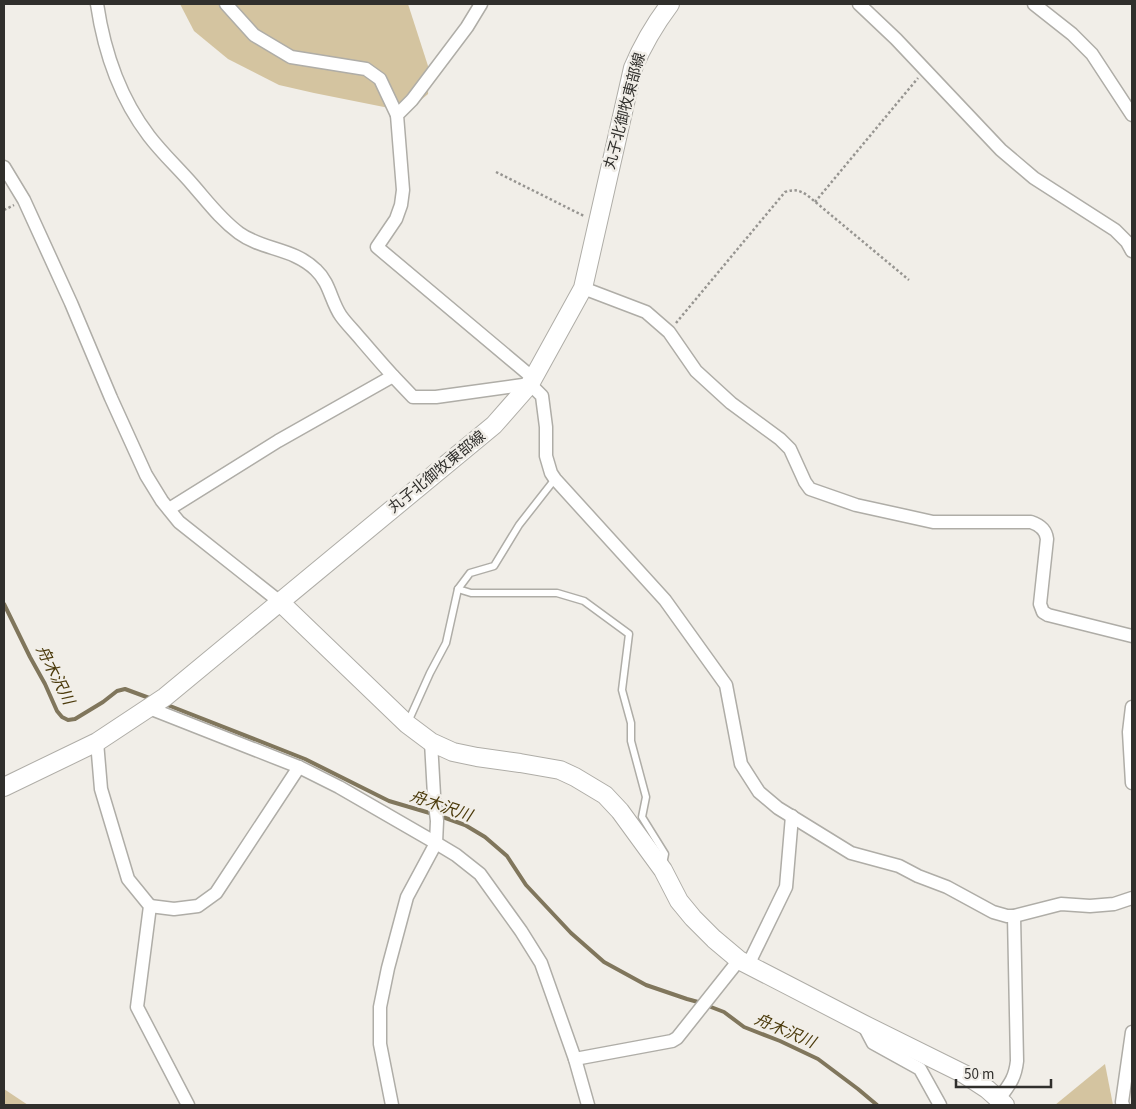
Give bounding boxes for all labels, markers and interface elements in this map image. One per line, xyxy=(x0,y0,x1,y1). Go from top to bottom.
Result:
street label: 丸子北御牧東部線 xyxy=(599,50,651,172)
street label: 丸子北御牧東部線 xyxy=(384,426,490,518)
water label: 舟木沢川 xyxy=(31,641,80,710)
water label: 舟木沢川 xyxy=(407,785,477,827)
water label: 舟木沢川 xyxy=(751,1008,821,1054)
scale bar xyxy=(956,1056,1051,1088)
text: 50 m xyxy=(964,1064,994,1085)

